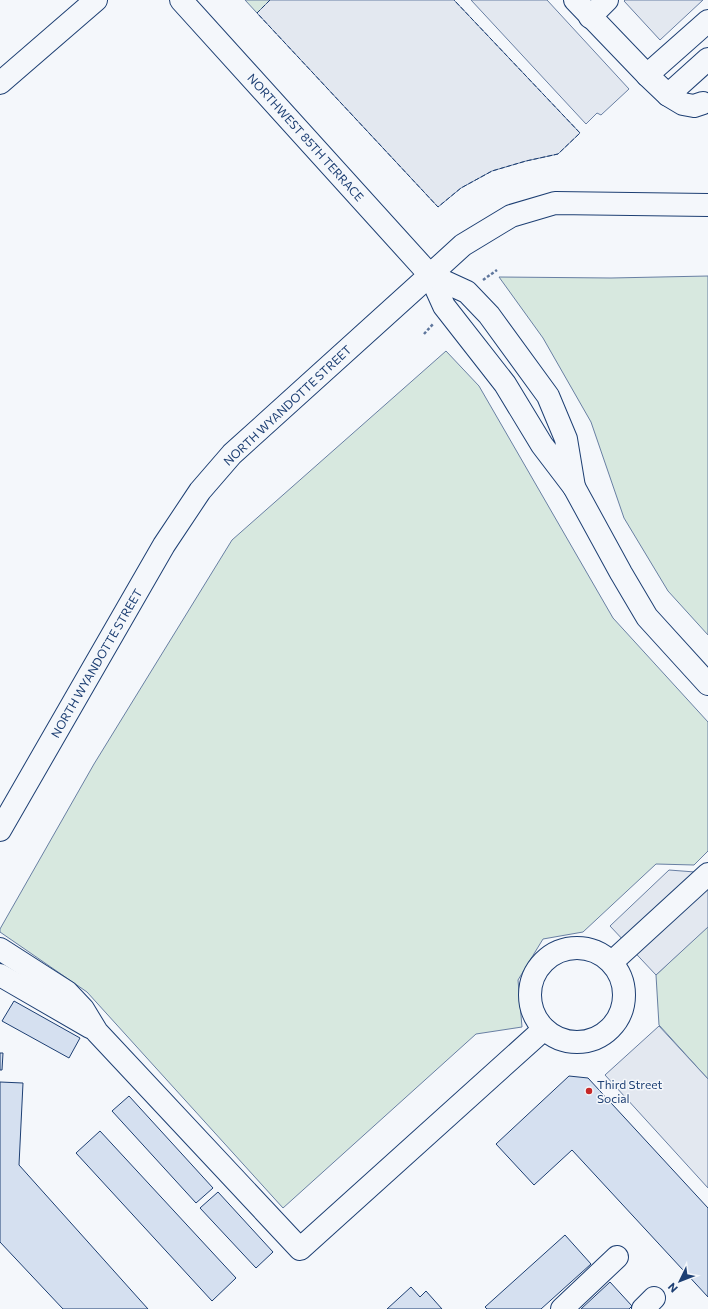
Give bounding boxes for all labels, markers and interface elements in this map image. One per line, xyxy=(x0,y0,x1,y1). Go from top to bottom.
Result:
street label: NORTHWEST 85TH TERRACE xyxy=(245,70,367,204)
street label: NORTH WYANDOTTE STREET xyxy=(220,342,354,468)
street label: NORTH WYANDOTTE STREET xyxy=(48,586,145,740)
place label: Third Street Social xyxy=(597,1077,662,1105)
marker: Third Street Social xyxy=(584,1086,594,1096)
north arrow xyxy=(660,1261,700,1301)
text: N xyxy=(665,1281,680,1296)

